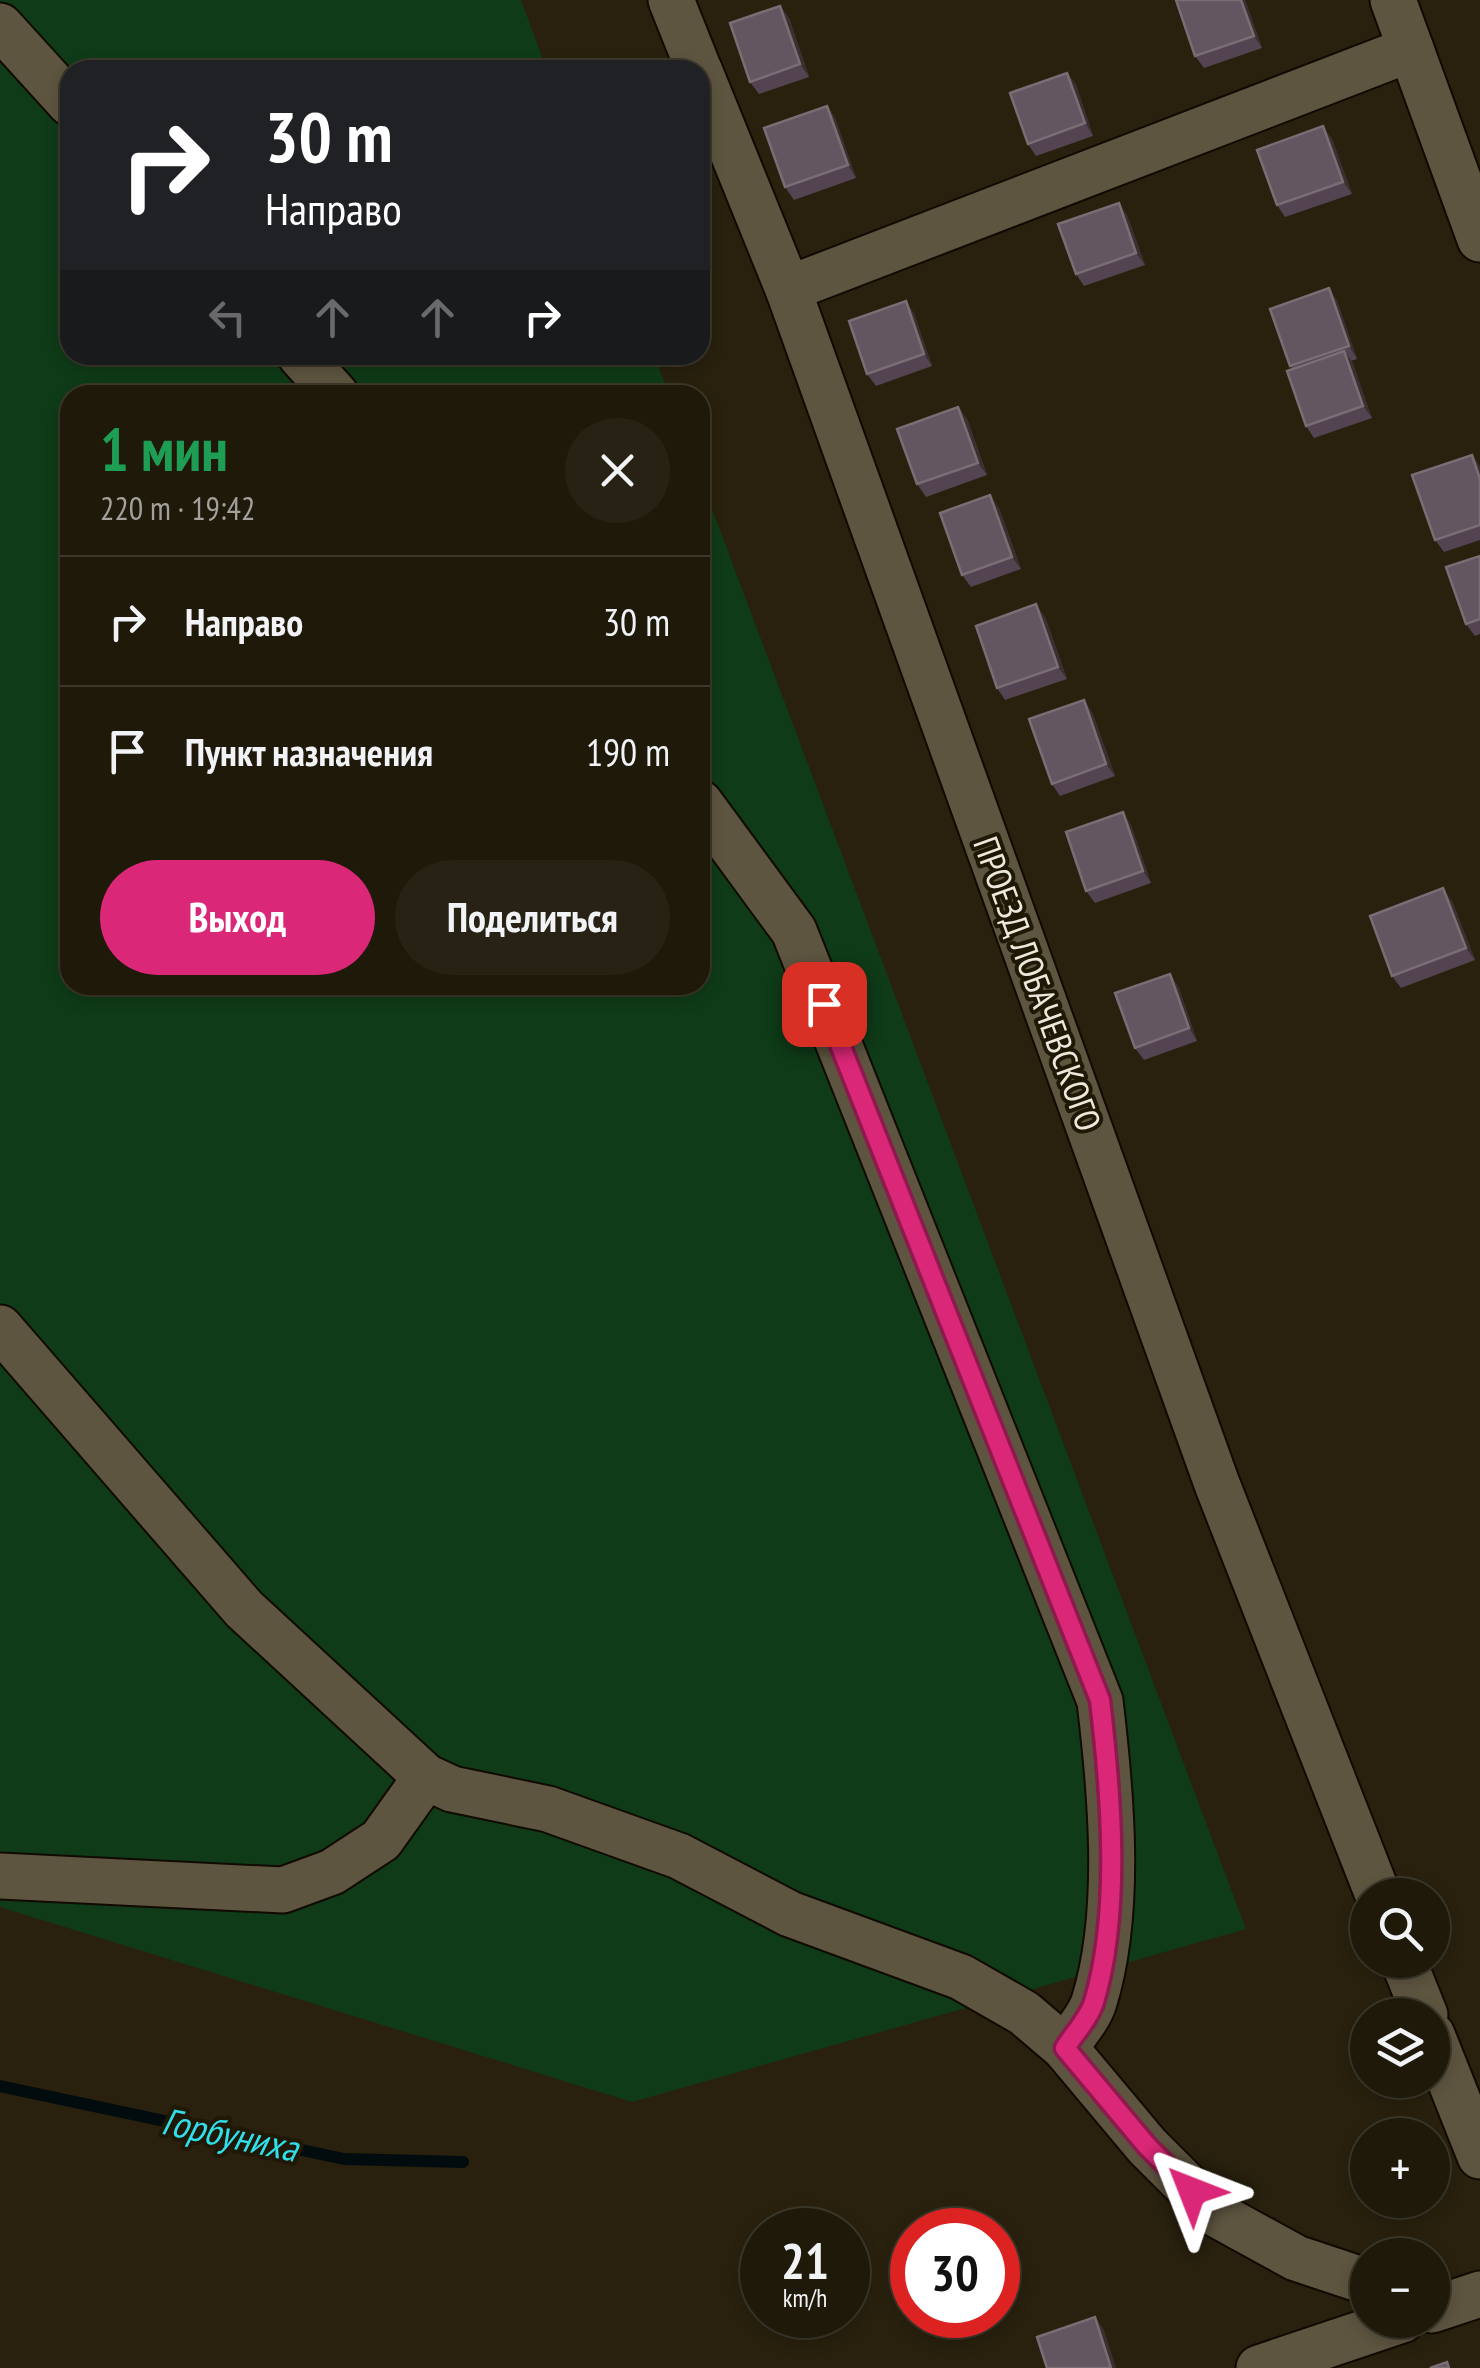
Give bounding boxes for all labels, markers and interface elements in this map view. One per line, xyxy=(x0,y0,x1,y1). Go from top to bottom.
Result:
text: 30 m xyxy=(265,91,393,181)
icon: right xyxy=(100,100,230,230)
text: Направо xyxy=(265,179,402,237)
icon: left xyxy=(200,290,255,345)
icon: ahead xyxy=(305,290,360,345)
icon: ahead xyxy=(410,290,465,345)
icon: right xyxy=(515,290,570,345)
text: 1 мин xyxy=(100,410,228,488)
button: close xyxy=(565,418,670,523)
text: 220 m · 19:42 xyxy=(100,487,255,529)
icon: right xyxy=(100,594,155,649)
text: Направо xyxy=(185,597,303,646)
text: 30 m xyxy=(603,597,670,646)
icon: arrive xyxy=(100,724,155,779)
text: Пункт назначения xyxy=(185,727,433,776)
text: 190 m xyxy=(586,727,670,776)
street label: ПРОЕЗД ЛОБАЧЕВСКОГО xyxy=(963,830,1113,1137)
button: Выход xyxy=(100,860,375,975)
button: Поделиться xyxy=(395,860,670,975)
pin xyxy=(782,962,867,1047)
icon: arrive xyxy=(797,977,852,1032)
map controls xyxy=(1350,1878,1450,2338)
button: search xyxy=(1350,1878,1450,1978)
button: layers xyxy=(1350,1998,1450,2098)
water label: Горбуниха xyxy=(158,2095,304,2172)
button: + xyxy=(1350,2118,1450,2218)
position arrow xyxy=(1140,2139,1244,2243)
speed limit sign: 30 xyxy=(890,2208,1020,2338)
text: 21 xyxy=(781,2228,829,2293)
button: − xyxy=(1350,2238,1450,2338)
text: km/h xyxy=(783,2282,827,2314)

